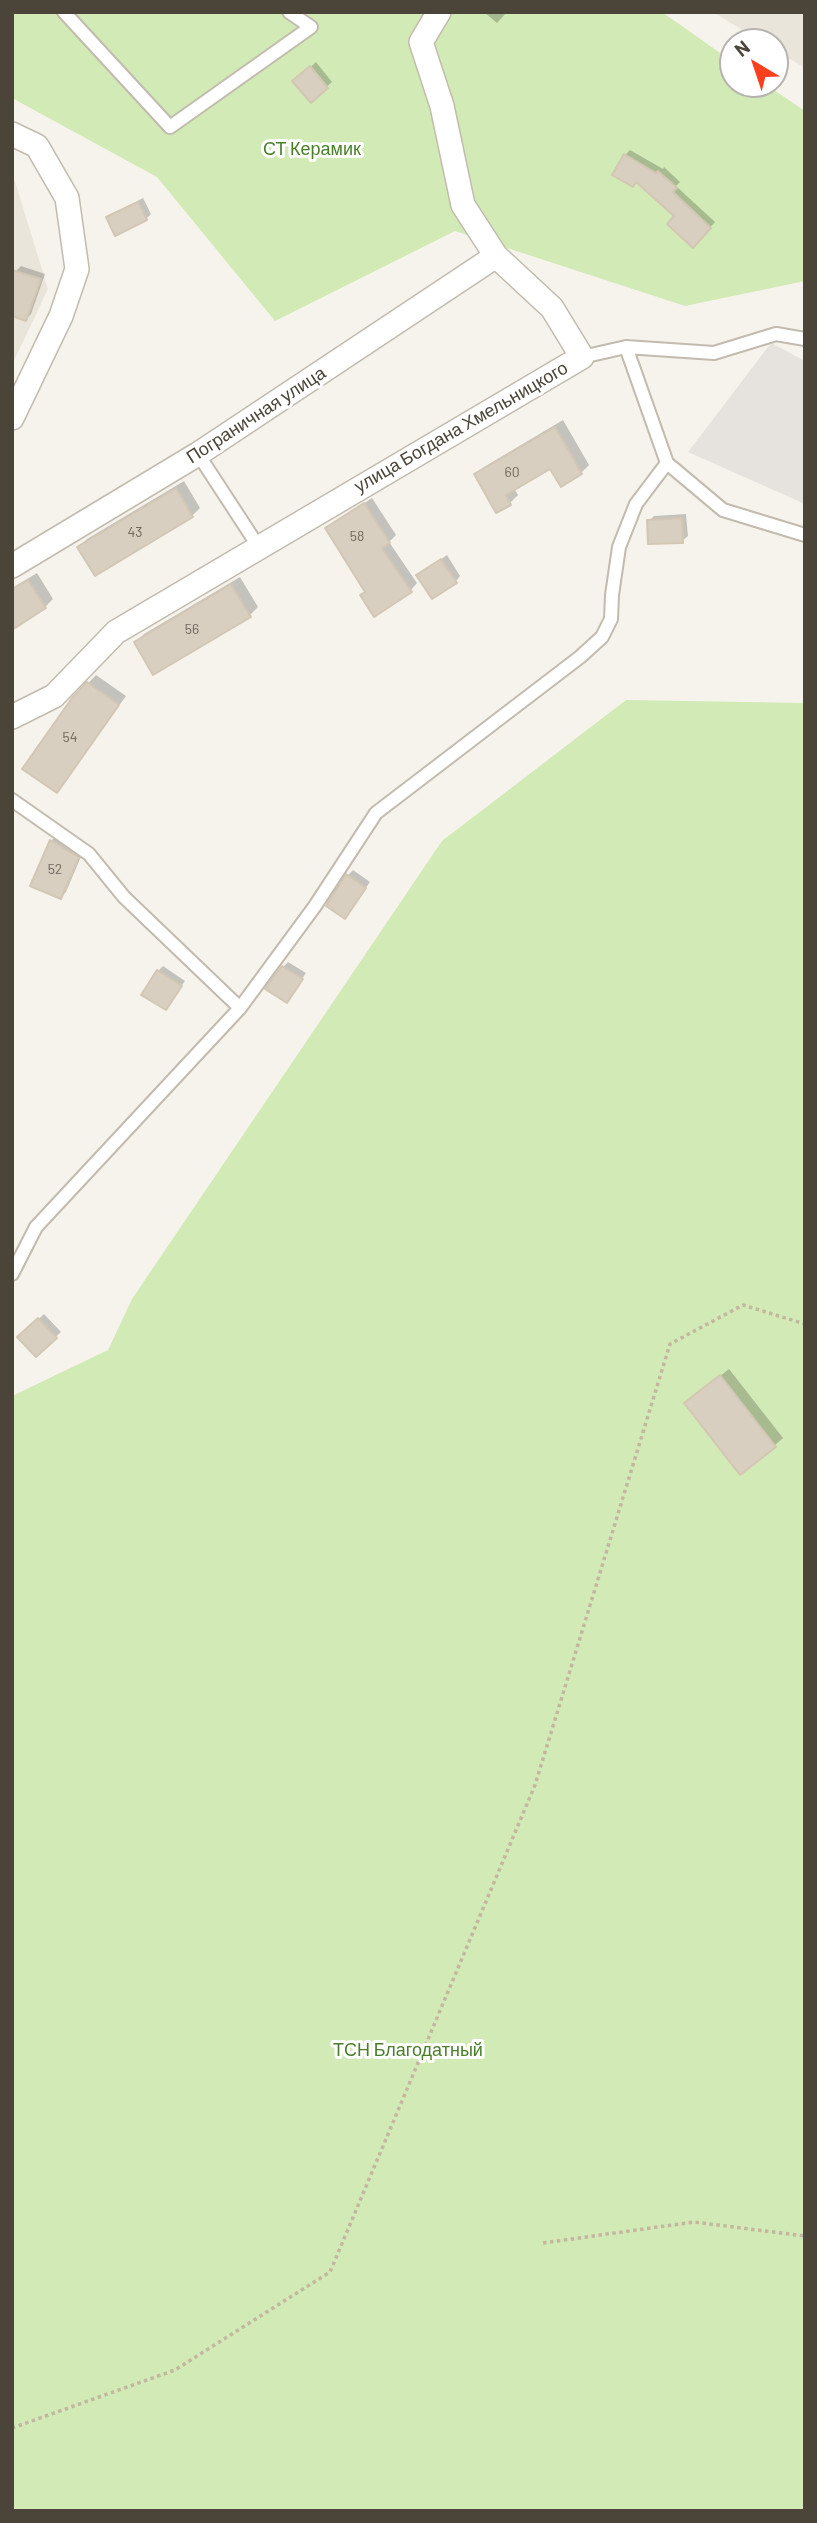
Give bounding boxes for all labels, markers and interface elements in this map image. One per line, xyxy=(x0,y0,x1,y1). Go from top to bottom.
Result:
north arrow xyxy=(719,28,789,98)
text: N xyxy=(730,35,754,61)
park label: СТ Керамик xyxy=(263,138,361,160)
street label: улица Богдана Хмельницкого xyxy=(350,357,572,497)
street label: Пограничная улица xyxy=(182,362,330,468)
house number: 60 xyxy=(504,464,520,480)
house number: 43 xyxy=(128,524,142,540)
house number: 58 xyxy=(350,528,364,544)
house number: 56 xyxy=(185,621,199,637)
house number: 54 xyxy=(63,729,77,745)
house number: 52 xyxy=(48,861,62,877)
park label: ТСН Благодатный xyxy=(333,2039,483,2061)

